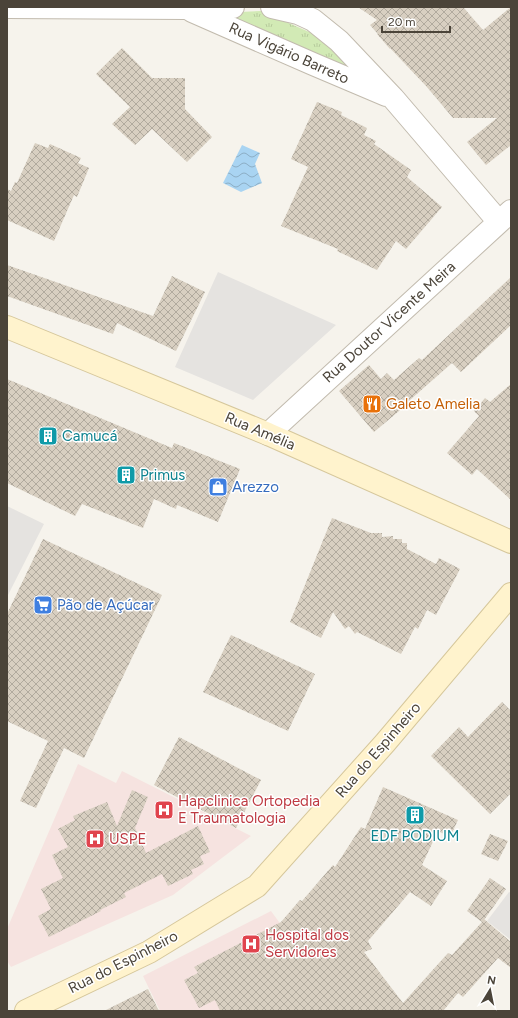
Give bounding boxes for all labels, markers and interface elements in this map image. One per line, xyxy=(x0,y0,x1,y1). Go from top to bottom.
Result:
scale bar xyxy=(382,8,450,34)
text: 20 m xyxy=(388,15,416,29)
street label: Rua Vigário Barreto xyxy=(226,18,352,88)
street label: Rua Doutor Vicente Meira xyxy=(319,258,459,386)
restaurant icon: Galeto Amelia xyxy=(361,393,383,415)
place label: Galeto Amelia xyxy=(386,395,480,413)
street label: Rua Amélia xyxy=(222,408,298,454)
building icon: Camucá xyxy=(37,425,59,447)
place label: Camucá xyxy=(62,427,117,445)
building icon: Primus xyxy=(115,464,137,486)
place label: Primus xyxy=(140,466,185,484)
shop icon: Arezzo xyxy=(207,476,229,498)
place label: Arezzo xyxy=(232,478,279,496)
supermarket icon: Pão de Açúcar xyxy=(32,594,54,616)
place label: Pão de Açúcar xyxy=(57,596,154,614)
street label: Rua do Espinheiro xyxy=(332,698,425,801)
place label: Hapclinica Ortopedia E Traumatologia xyxy=(178,792,320,827)
hospital icon: Hapclinica Ortopedia E Traumatologia xyxy=(153,799,175,821)
building icon: EDF PODIUM xyxy=(404,804,426,826)
place label: EDF PODIUM xyxy=(370,827,460,845)
hospital icon: USPE xyxy=(84,828,106,850)
place label: USPE xyxy=(109,830,146,848)
street label: Rua do Espinheiro xyxy=(65,926,181,997)
place label: Hospital dos Servidores xyxy=(265,926,349,961)
hospital icon: Hospital dos Servidores xyxy=(240,933,262,955)
north arrow xyxy=(470,970,510,1010)
text: N xyxy=(486,974,497,988)

